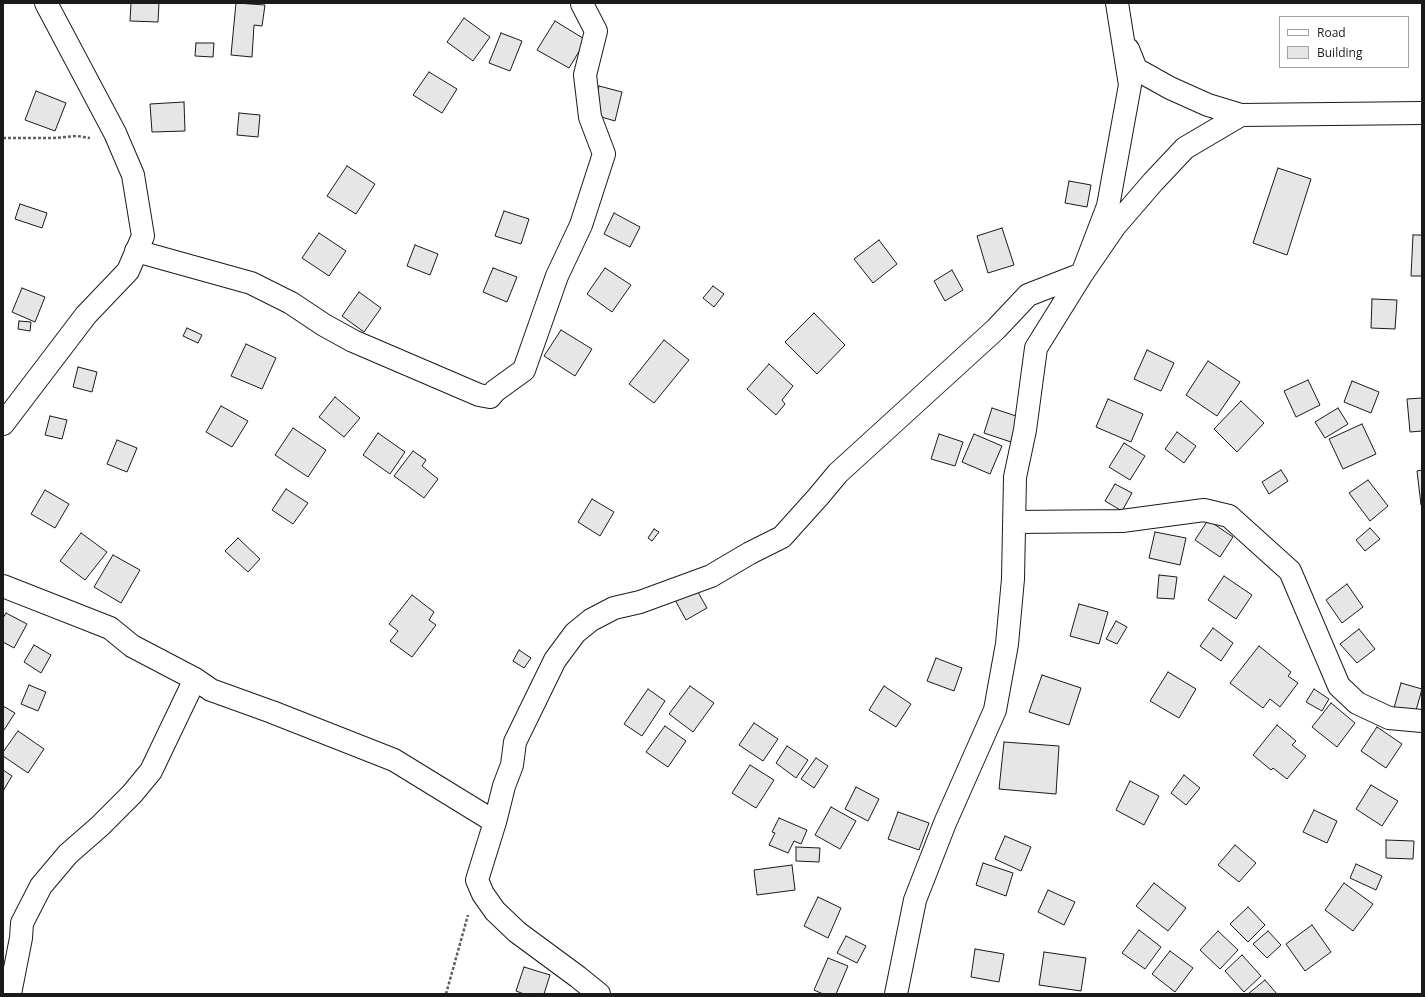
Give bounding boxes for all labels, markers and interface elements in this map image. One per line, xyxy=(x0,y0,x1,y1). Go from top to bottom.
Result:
legend xyxy=(1279,16,1409,68)
text: Road xyxy=(1317,24,1346,41)
text: Building xyxy=(1317,44,1362,61)

